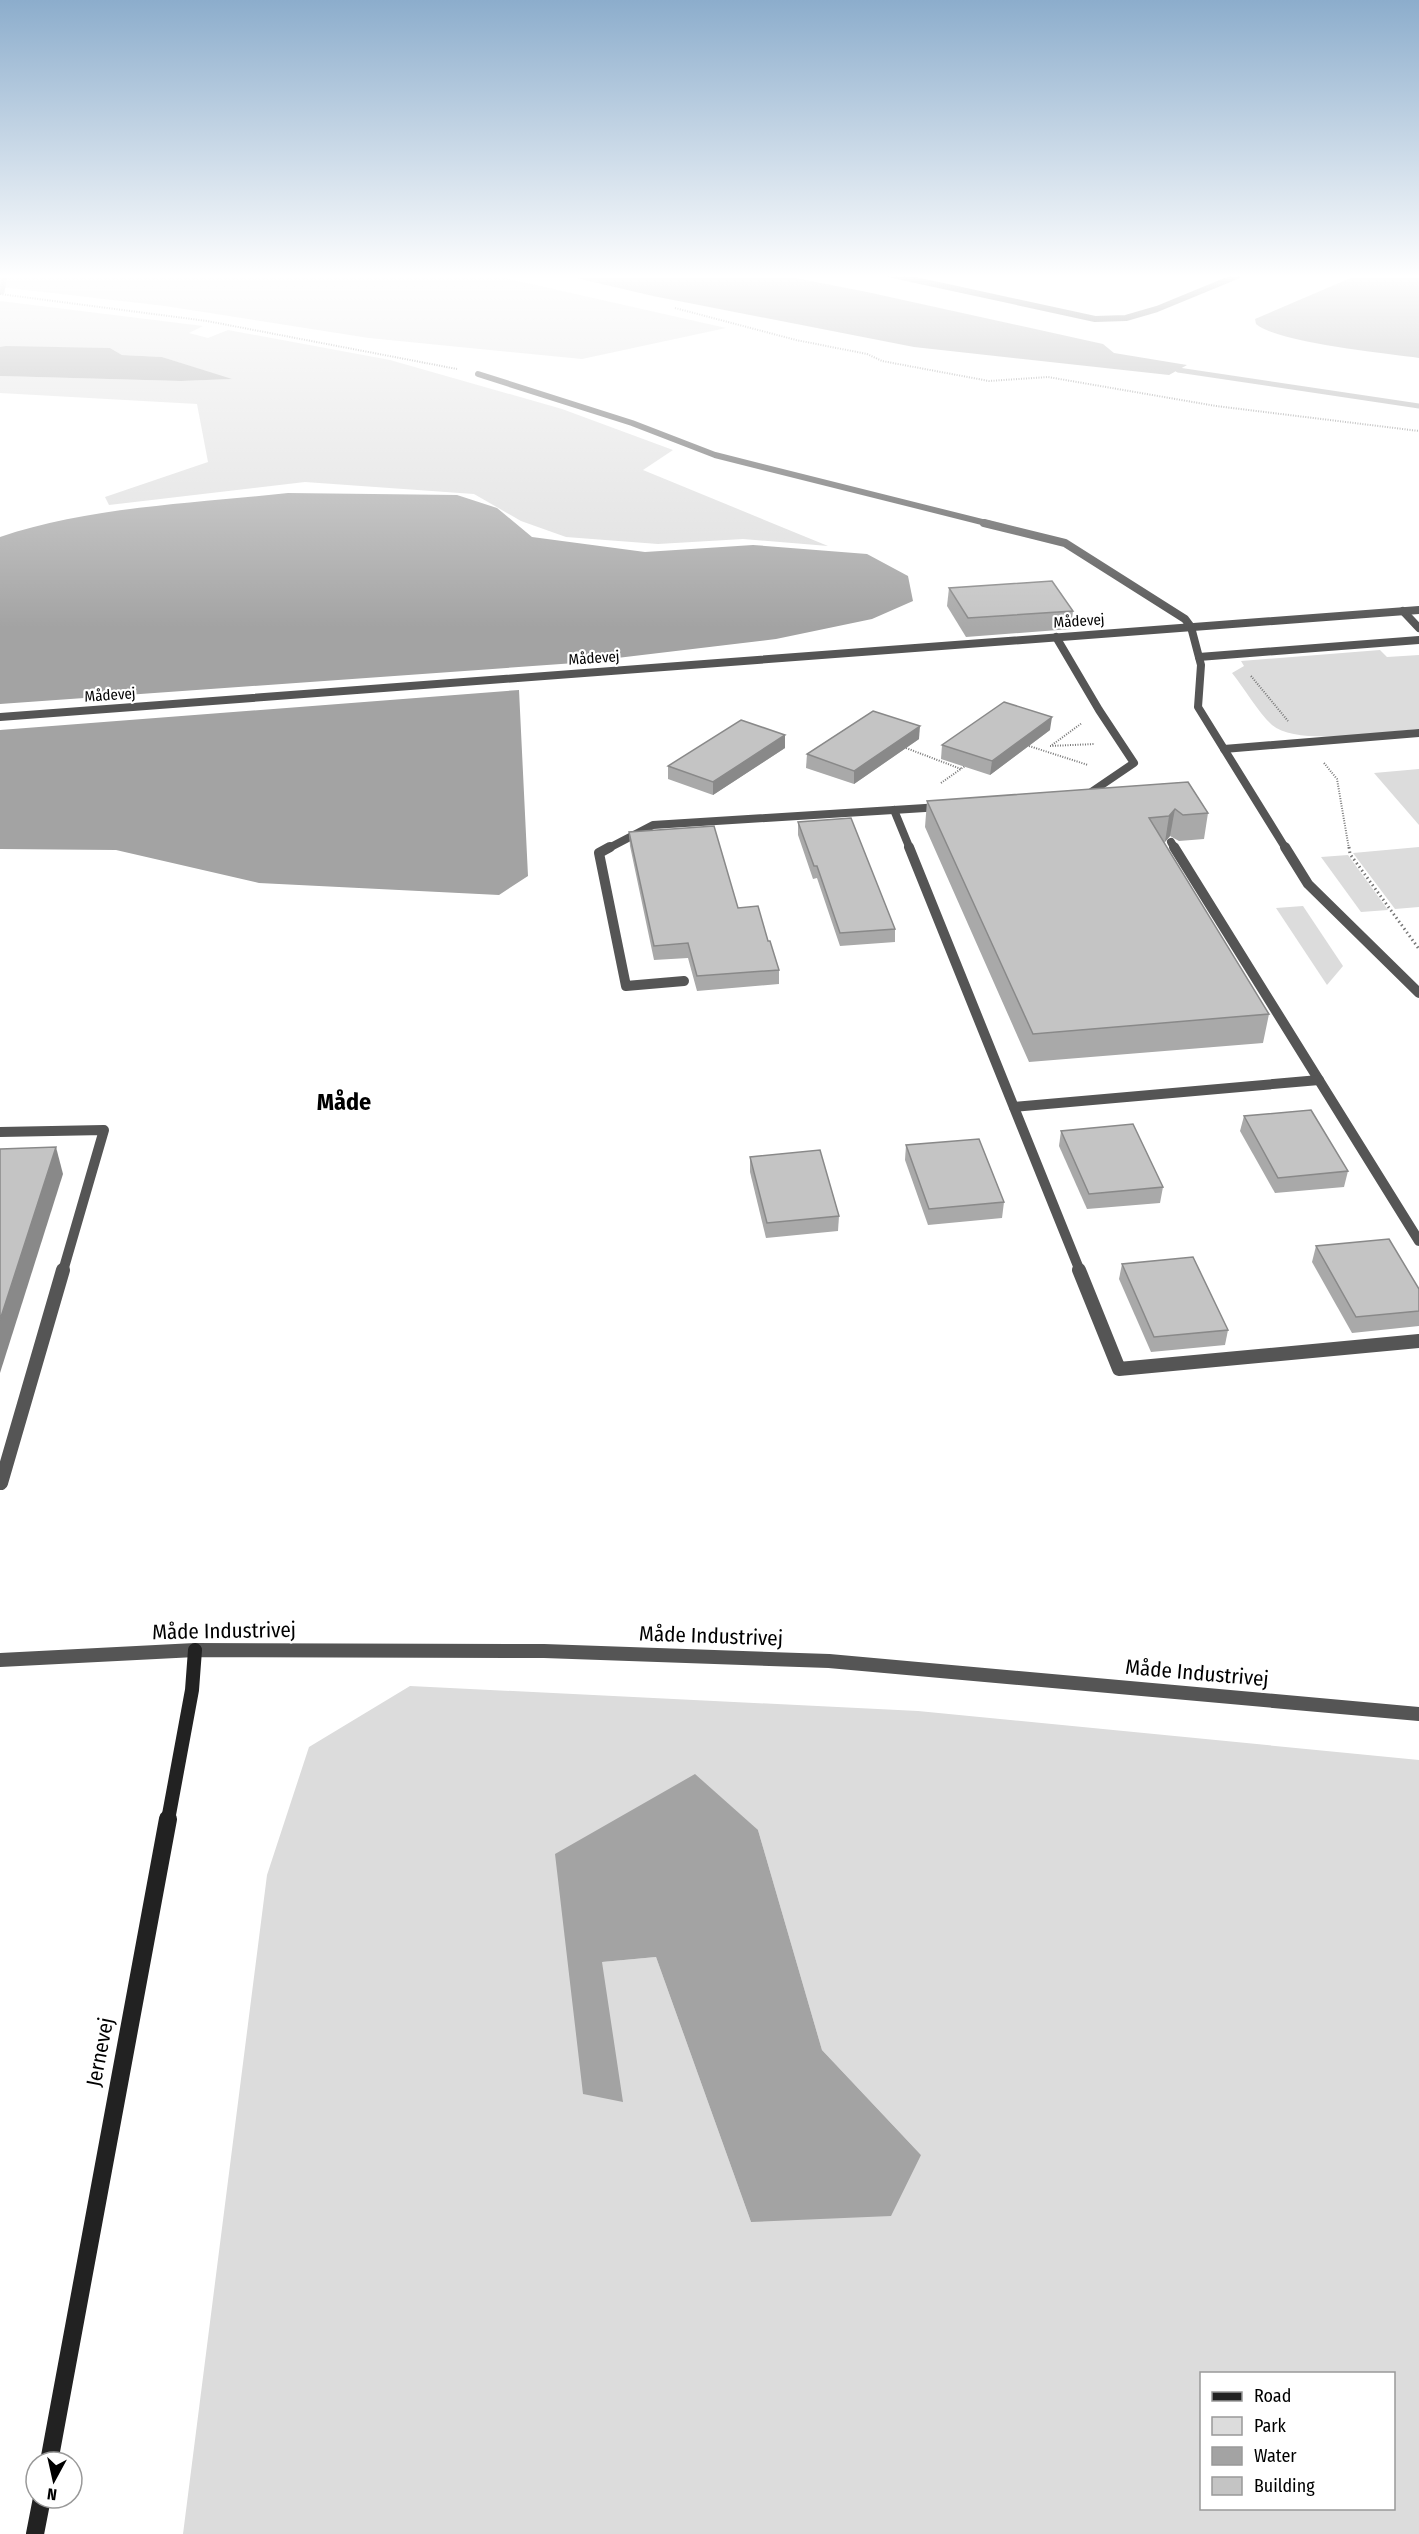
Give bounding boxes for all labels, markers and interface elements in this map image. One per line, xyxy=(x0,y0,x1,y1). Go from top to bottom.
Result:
street label: Mådevej xyxy=(1053,610,1105,632)
street label: Mådevej xyxy=(568,647,620,669)
street label: Mådevej xyxy=(84,684,136,706)
district label: Måde xyxy=(317,1088,371,1116)
street label: Måde Industrivej xyxy=(152,1617,296,1645)
street label: Måde Industrivej xyxy=(639,1620,783,1652)
street label: Måde Industrivej xyxy=(1124,1654,1270,1692)
street label: Jernevej xyxy=(81,2015,119,2089)
legend xyxy=(1200,2372,1395,2510)
text: Road xyxy=(1254,2385,1291,2407)
text: Park xyxy=(1254,2415,1287,2437)
text: Water xyxy=(1254,2445,1297,2467)
north arrow xyxy=(24,2450,84,2510)
text: Building xyxy=(1254,2475,1315,2497)
text: N xyxy=(46,2484,58,2504)

